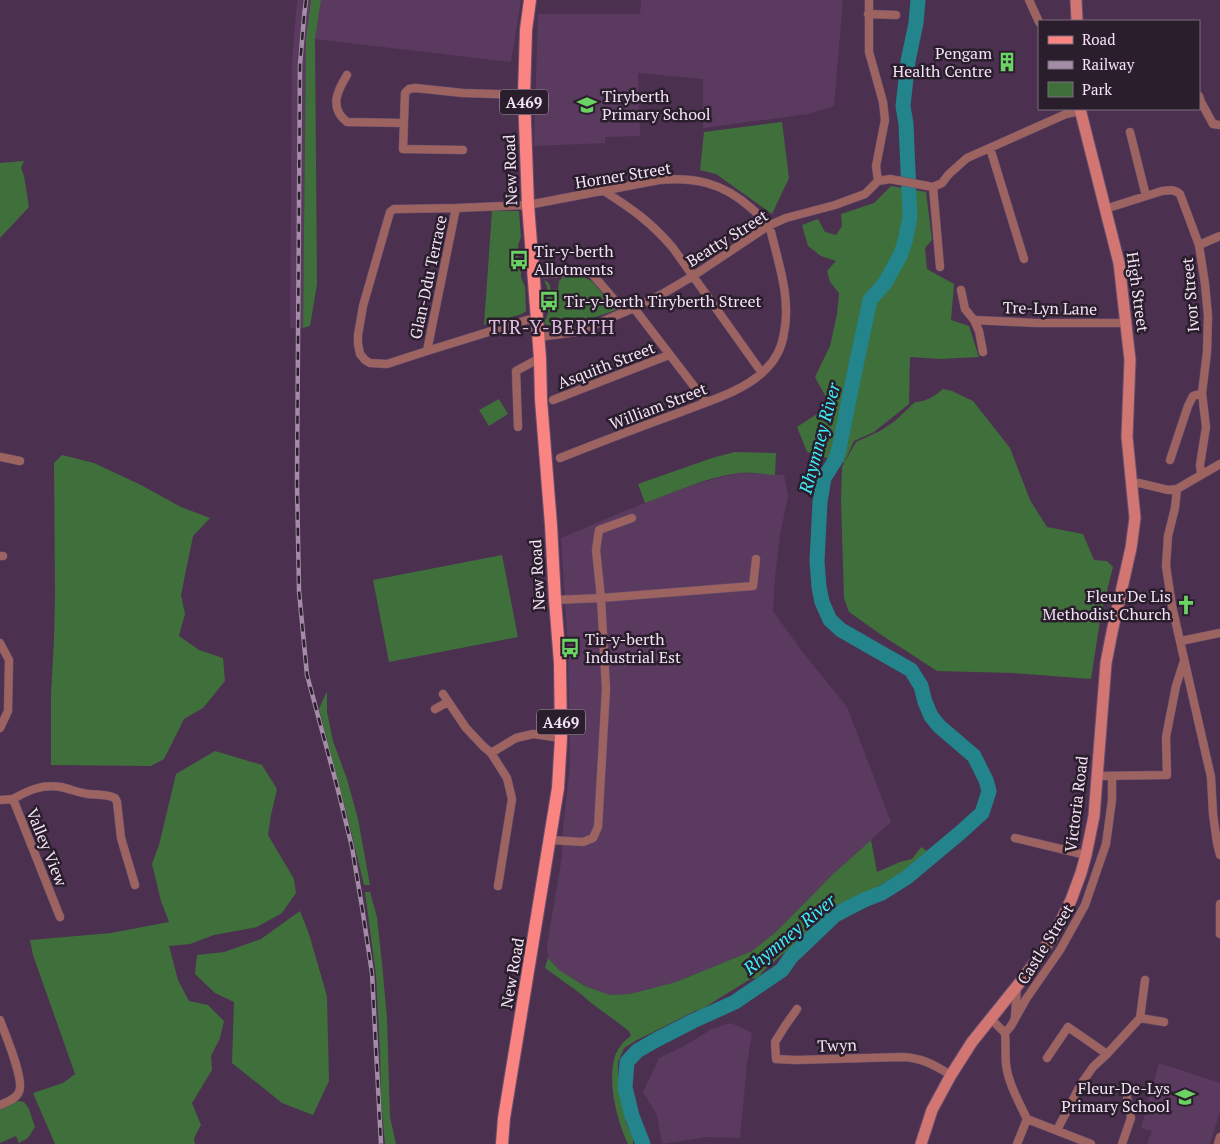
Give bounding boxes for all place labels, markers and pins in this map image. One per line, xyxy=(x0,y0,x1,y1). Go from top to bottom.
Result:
place label: Pengam Health Centre xyxy=(893,42,992,82)
building icon: Pengam Health Centre xyxy=(996,51,1018,73)
place label: Tiryberth Primary School xyxy=(602,85,711,125)
school or university icon: Tiryberth Primary School xyxy=(576,94,598,116)
place label: Tir-y-berth Allotments xyxy=(534,240,614,280)
bus stop icon: Tir-y-berth Allotments xyxy=(508,249,530,271)
bus stop icon: Tir-y-berth Tiryberth Street xyxy=(538,290,560,312)
place label: Tir-y-berth Tiryberth Street xyxy=(564,290,762,312)
place label: Fleur De Lis Methodist Church xyxy=(1043,585,1172,625)
church icon: Fleur De Lis Methodist Church xyxy=(1175,594,1197,616)
place label: Tir-y-berth Industrial Est xyxy=(585,628,681,668)
bus stop icon: Tir-y-berth Industrial Est xyxy=(559,637,581,659)
place label: Fleur-De-Lys Primary School xyxy=(1061,1077,1170,1117)
school or university icon: Fleur-De-Lys Primary School xyxy=(1174,1086,1196,1108)

